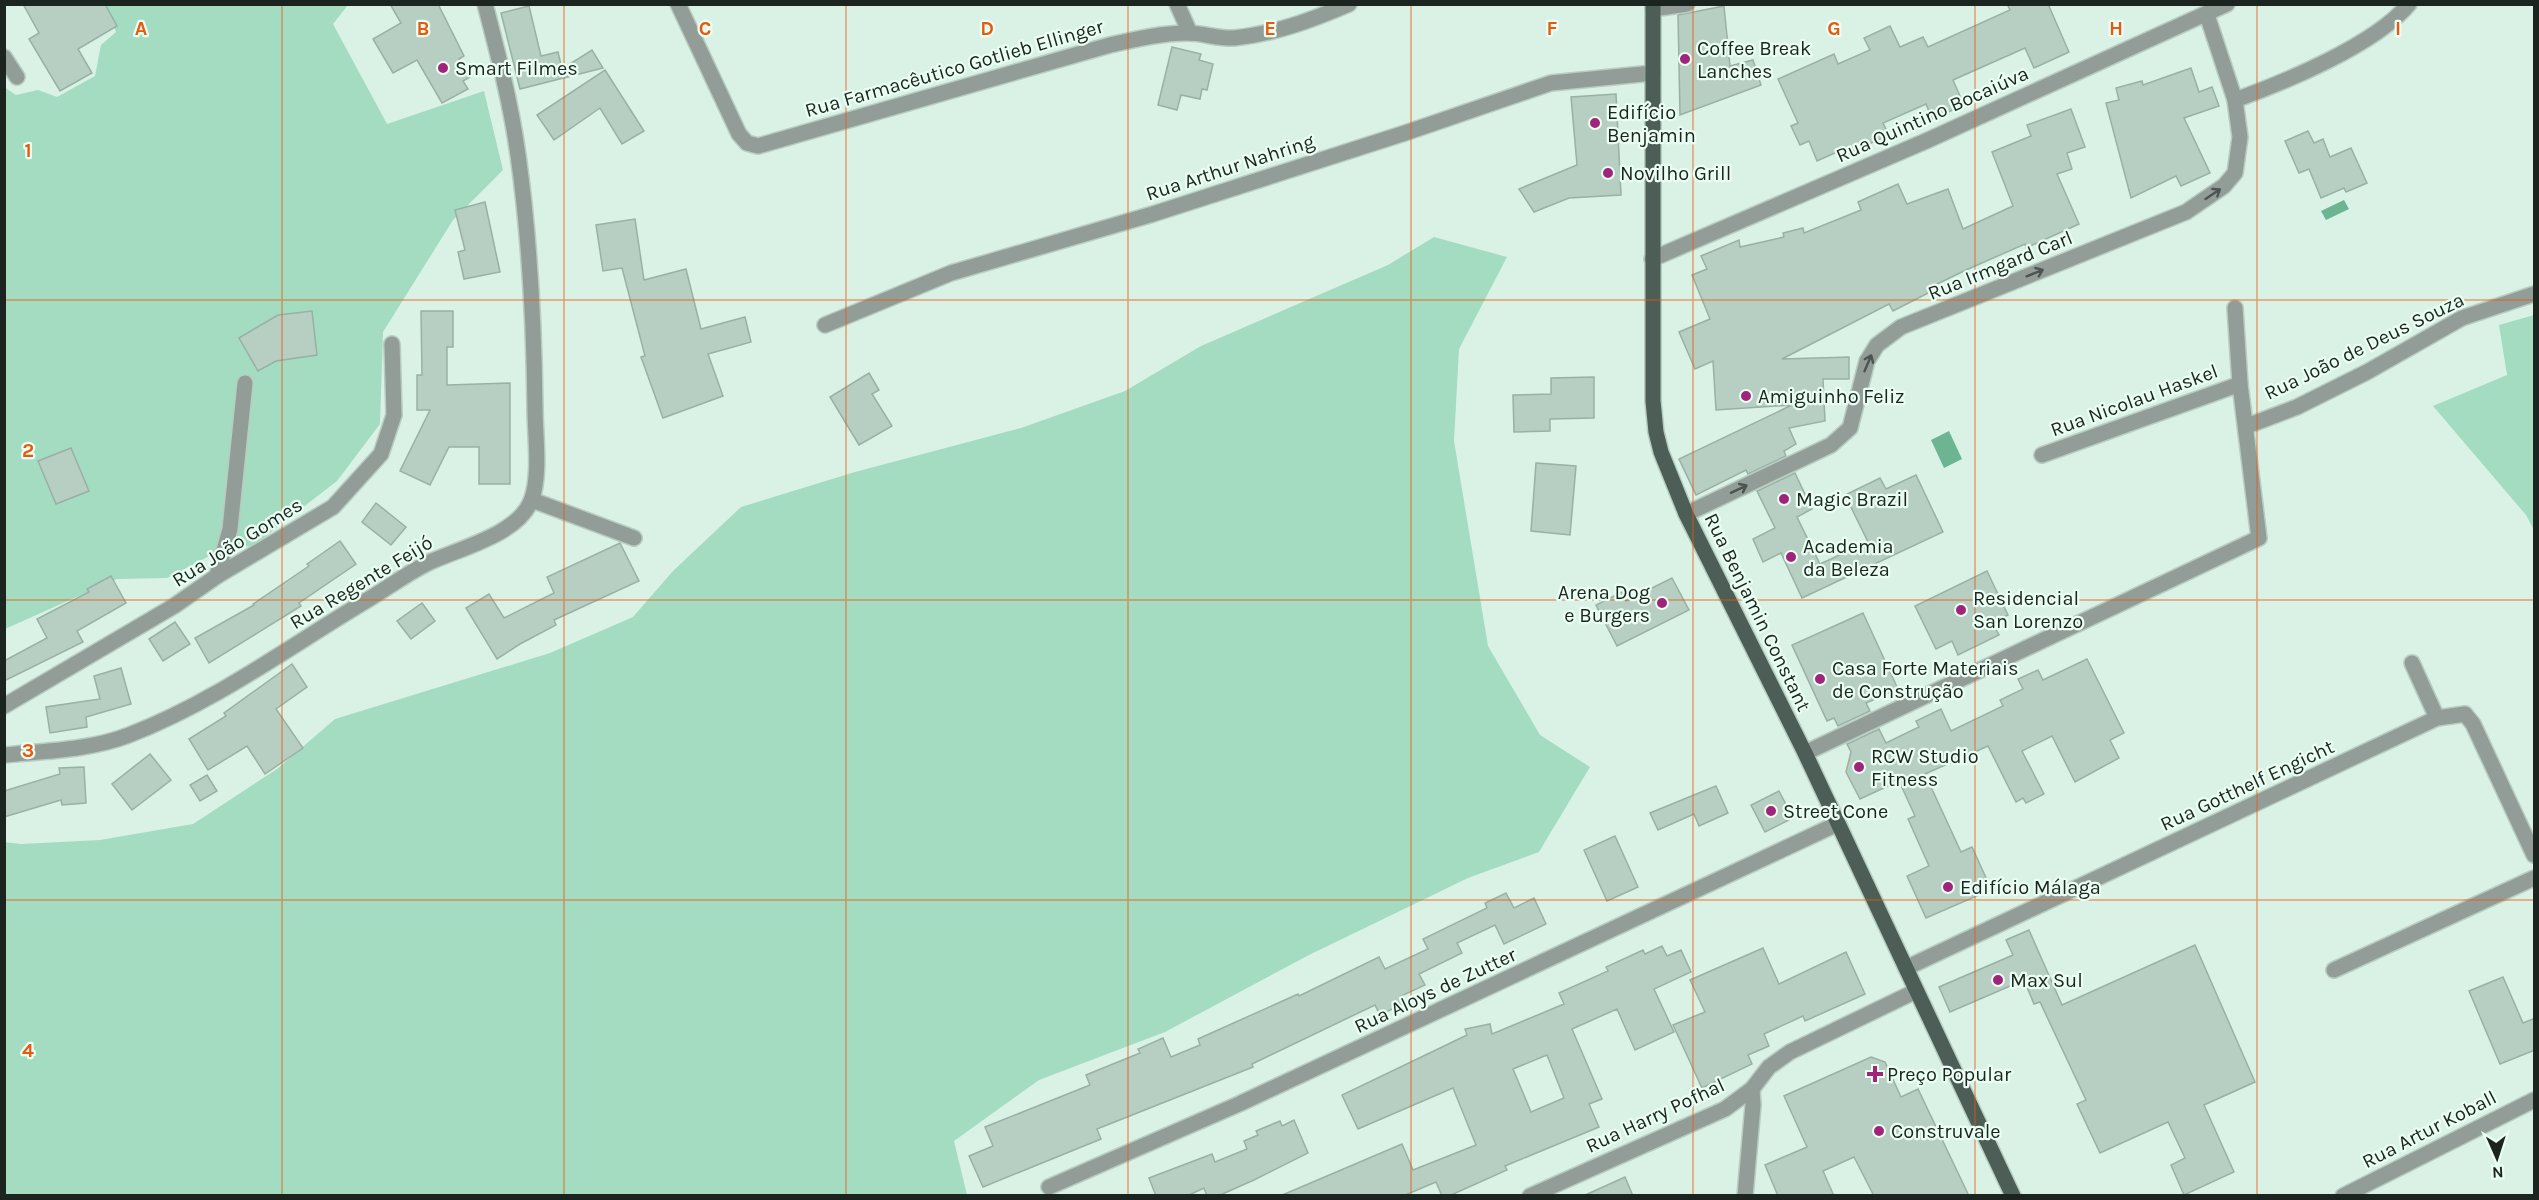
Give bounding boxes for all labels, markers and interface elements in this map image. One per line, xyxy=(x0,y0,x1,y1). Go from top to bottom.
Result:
street label: Rua Farmacêutico Gotlieb Ellinger xyxy=(802,15,1107,122)
text: A xyxy=(135,17,148,40)
text: B xyxy=(417,17,429,40)
text: C xyxy=(699,17,711,40)
text: D xyxy=(980,17,994,40)
text: E xyxy=(1264,17,1276,40)
text: F xyxy=(1547,17,1558,40)
text: G xyxy=(1827,17,1841,40)
text: H xyxy=(2109,17,2123,40)
text: I xyxy=(2395,17,2401,40)
place label: Coffee Break Lanches xyxy=(1697,37,1811,83)
marker: Coffee Break Lanches xyxy=(1678,52,1692,66)
place label: Smart Filmes xyxy=(455,57,578,80)
marker: Smart Filmes xyxy=(436,61,450,75)
street label: Rua Quintino Bocaiúva xyxy=(1832,62,2032,167)
place label: Edifício Benjamin xyxy=(1607,101,1696,147)
marker: Edifício Benjamin xyxy=(1588,116,1602,130)
street label: Rua Arthur Nahring xyxy=(1143,129,1317,206)
text: 1 xyxy=(24,139,32,162)
place label: Novilho Grill xyxy=(1620,162,1731,185)
marker: Novilho Grill xyxy=(1601,166,1615,180)
one-way arrow xyxy=(2204,188,2221,200)
street label: Rua Irmgard Carl xyxy=(1925,226,2076,305)
one-way arrow xyxy=(2025,267,2044,278)
street label: Rua João de Deus Souza xyxy=(2261,288,2468,405)
one-way arrow xyxy=(1863,354,1874,373)
street label: Rua Nicolau Haskel xyxy=(2047,359,2221,441)
place label: Amiguinho Feliz xyxy=(1758,385,1905,408)
marker: Amiguinho Feliz xyxy=(1739,389,1753,403)
text: 2 xyxy=(22,439,34,462)
one-way arrow xyxy=(1729,482,1747,494)
place label: Magic Brazil xyxy=(1796,488,1908,511)
marker: Magic Brazil xyxy=(1777,492,1791,506)
street label: Rua João Gomes xyxy=(168,493,307,592)
street label: Rua Benjamin Constant xyxy=(1700,509,1816,715)
street label: Rua Regente Feijó xyxy=(286,531,437,634)
place label: Academia da Beleza xyxy=(1803,535,1894,581)
marker: Academia da Beleza xyxy=(1784,550,1798,564)
place label: Arena Dog e Burgers xyxy=(1558,581,1650,627)
place label: Residencial San Lorenzo xyxy=(1973,587,2083,633)
marker: Arena Dog e Burgers xyxy=(1655,596,1669,610)
marker: Residencial San Lorenzo xyxy=(1954,603,1968,617)
place label: Casa Forte Materiais de Construção xyxy=(1832,657,2019,703)
marker: Casa Forte Materiais de Construção xyxy=(1813,672,1827,686)
street label: Rua Gotthelf Engicht xyxy=(2157,735,2338,836)
text: 3 xyxy=(22,739,34,762)
place label: RCW Studio Fitness xyxy=(1871,745,1979,791)
marker: RCW Studio Fitness xyxy=(1852,760,1866,774)
place label: Street Cone xyxy=(1783,800,1888,823)
marker: Street Cone xyxy=(1764,804,1778,818)
place label: Edifício Málaga xyxy=(1960,876,2101,899)
marker: Edifício Málaga xyxy=(1941,880,1955,894)
street label: Rua Aloys de Zutter xyxy=(1351,943,1521,1038)
place label: Max Sul xyxy=(2010,969,2083,992)
marker: Max Sul xyxy=(1991,973,2005,987)
text: 4 xyxy=(22,1039,34,1062)
place label: Preço Popular xyxy=(1887,1063,2012,1086)
marker: Preço Popular xyxy=(1868,1067,1882,1081)
street label: Rua Harry Pofhal xyxy=(1582,1073,1728,1158)
street label: Rua Artur Koball xyxy=(2358,1086,2500,1173)
place label: Construvale xyxy=(1891,1120,2001,1143)
marker: Construvale xyxy=(1872,1124,1886,1138)
north arrow xyxy=(2467,1128,2527,1188)
text: N xyxy=(2492,1163,2504,1182)

